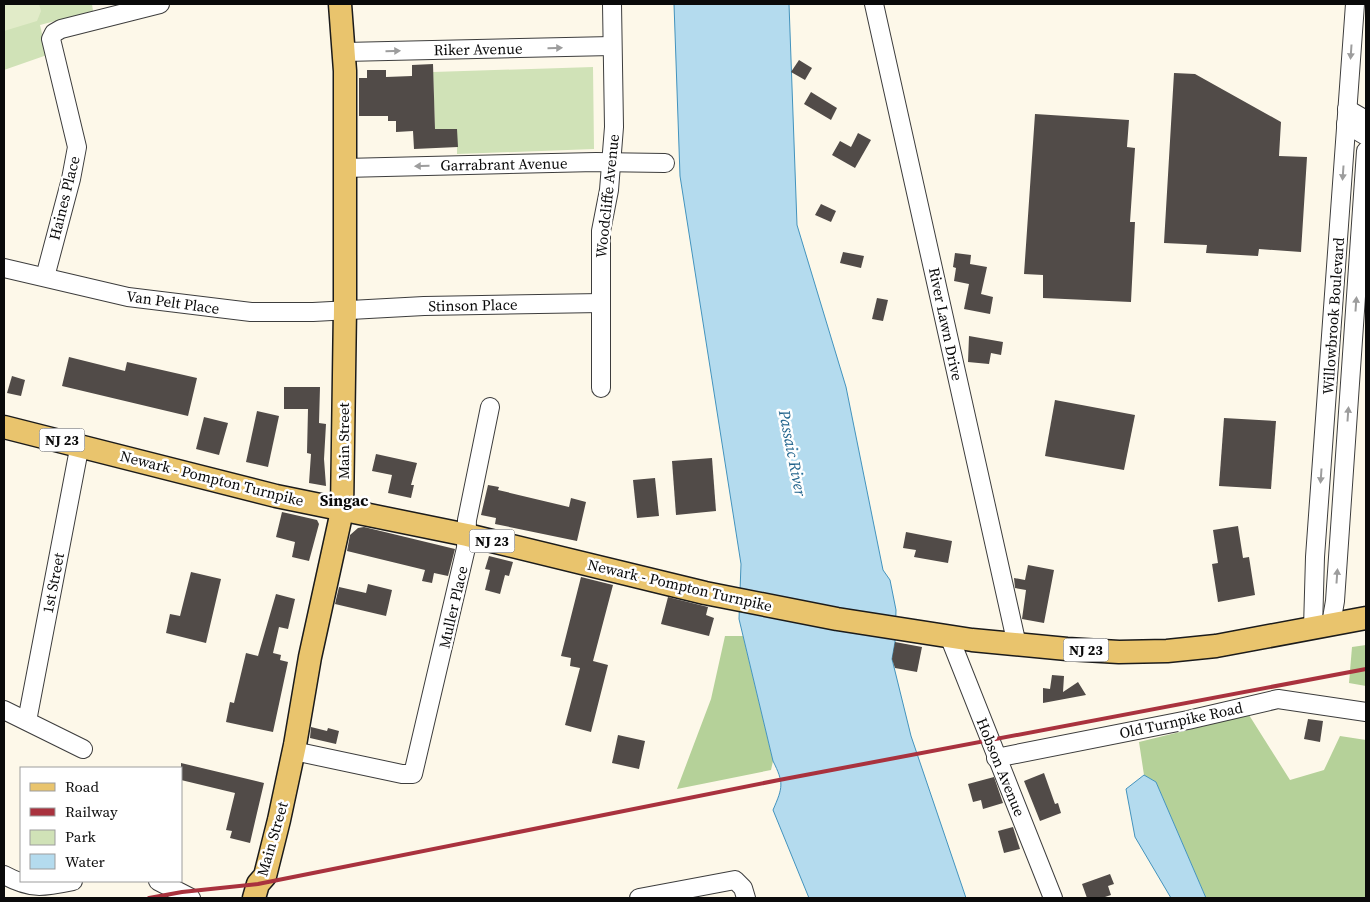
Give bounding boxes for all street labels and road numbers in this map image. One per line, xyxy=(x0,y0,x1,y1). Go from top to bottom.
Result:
street label: Riker Avenue xyxy=(433,38,523,60)
street label: Woodcliffe Avenue xyxy=(590,133,624,259)
street label: Garrabrant Avenue xyxy=(440,152,568,176)
street label: Haines Place xyxy=(43,153,85,242)
street label: Willowbrook Boulevard xyxy=(1317,236,1349,395)
street label: River Lawn Drive xyxy=(924,265,968,383)
street label: Van Pelt Place xyxy=(125,285,221,319)
street label: Stinson Place xyxy=(428,294,518,316)
street label: Main Street xyxy=(333,403,354,479)
road number: NJ 23 xyxy=(40,428,84,452)
street label: Newark - Pompton Turnpike xyxy=(118,445,306,511)
road number: NJ 23 xyxy=(470,530,514,552)
street label: 1st Street xyxy=(37,551,69,615)
street label: Newark - Pompton Turnpike xyxy=(586,554,775,617)
street label: Muller Place xyxy=(433,563,473,650)
road number: NJ 23 xyxy=(1064,638,1108,662)
street label: Old Turnpike Road xyxy=(1117,697,1245,743)
street label: Hobson Avenue xyxy=(972,714,1031,820)
street label: Main Street xyxy=(251,799,293,879)

